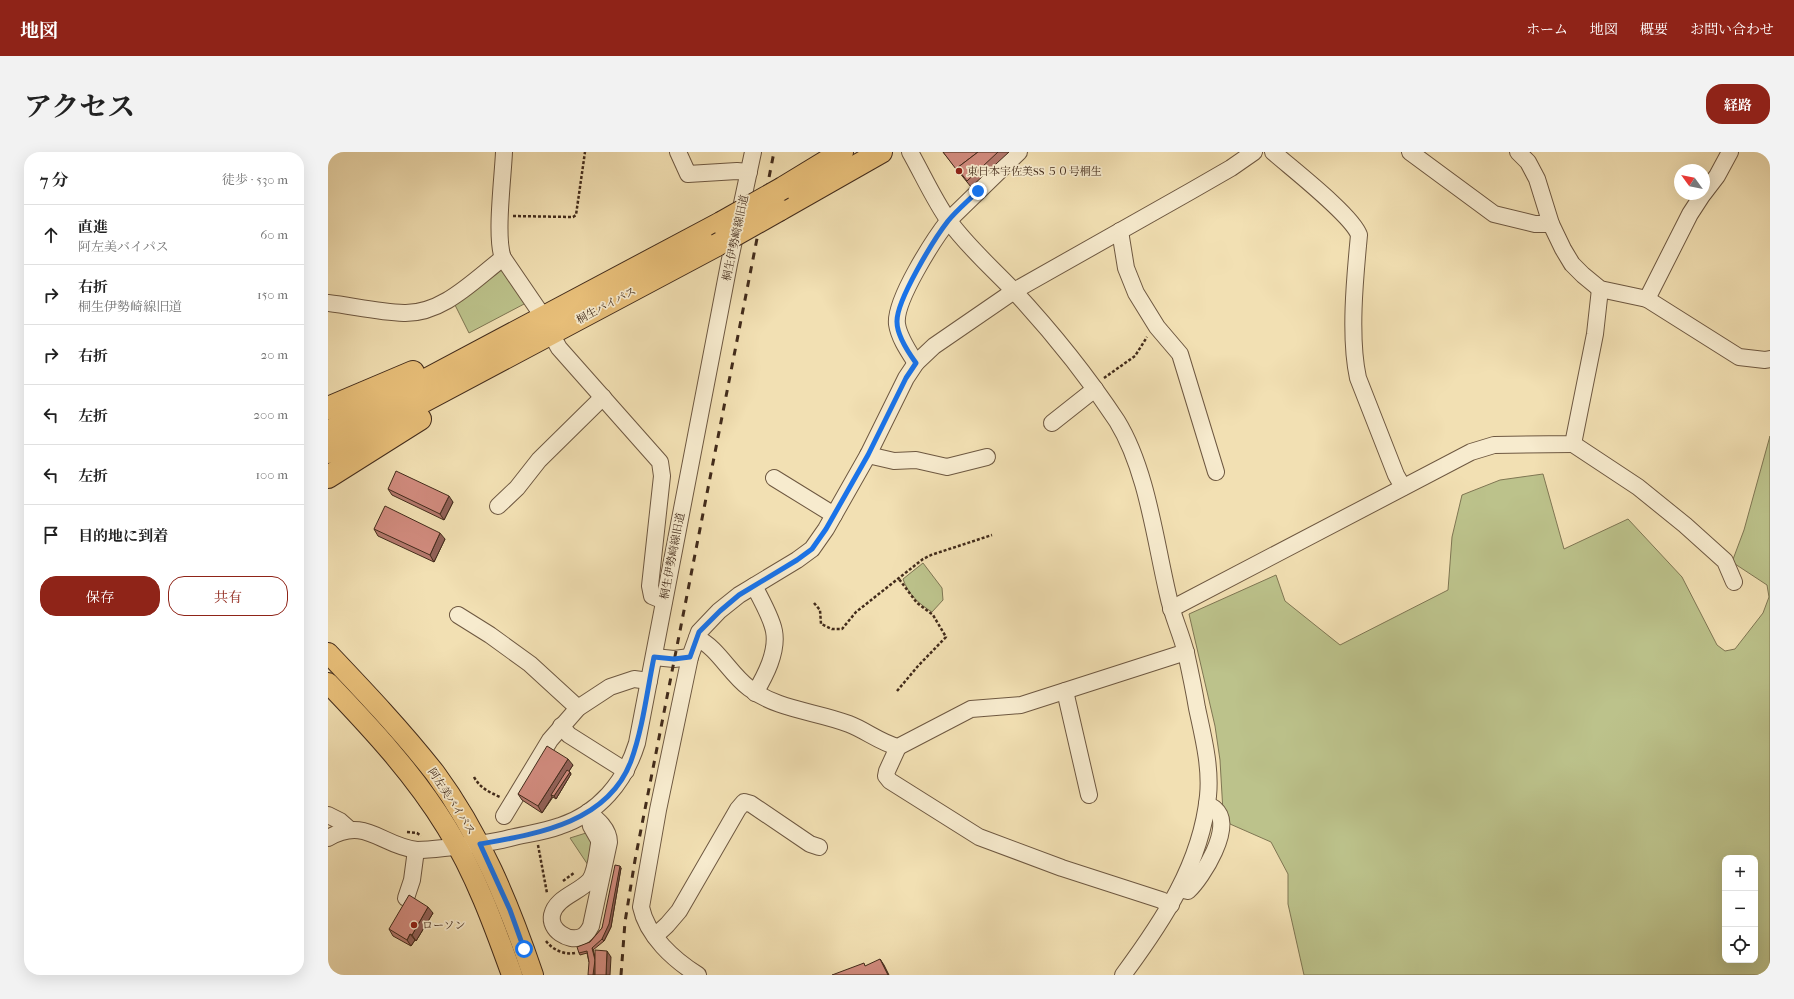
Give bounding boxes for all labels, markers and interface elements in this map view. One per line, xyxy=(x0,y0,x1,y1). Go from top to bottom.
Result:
text: 地図 xyxy=(20,20,58,42)
text: ホーム xyxy=(1526,21,1568,38)
text: 地図 xyxy=(1590,21,1618,38)
text: 概要 xyxy=(1640,21,1668,38)
text: お問い合わせ xyxy=(1690,21,1774,38)
button: 経路 xyxy=(1706,84,1770,124)
text: アクセス xyxy=(24,90,135,123)
north arrow xyxy=(1674,164,1710,200)
place label: 東日本宇佐美SS ５０号桐生 xyxy=(967,165,1102,178)
marker: 東日本宇佐美SS ５０号桐生 xyxy=(954,166,964,176)
text: 7 分 xyxy=(40,170,69,190)
text: 徒歩 · 530 m xyxy=(222,172,288,187)
route end xyxy=(969,182,987,200)
street label: 桐生伊勢崎線旧道 xyxy=(720,194,751,282)
text: 直進 xyxy=(78,218,108,236)
icon: ahead xyxy=(40,224,62,246)
text: 60 m xyxy=(260,227,288,242)
text: 阿左美バイパス xyxy=(78,239,169,254)
text: 右折 xyxy=(78,278,108,296)
icon: right xyxy=(40,284,62,306)
street label: 桐生バイパス xyxy=(574,284,638,327)
text: 150 m xyxy=(257,287,288,302)
text: 桐生伊勢崎線旧道 xyxy=(78,299,182,314)
icon: right xyxy=(40,344,62,366)
text: 右折 xyxy=(78,347,108,365)
text: 20 m xyxy=(261,347,288,362)
icon: left xyxy=(40,404,62,426)
text: 左折 xyxy=(78,407,108,425)
text: 200 m xyxy=(253,407,288,422)
icon: left xyxy=(40,464,62,486)
text: 左折 xyxy=(78,467,108,485)
text: 100 m xyxy=(255,467,288,482)
street label: 桐生伊勢崎線旧道 xyxy=(658,512,687,601)
icon: arrive xyxy=(40,524,62,546)
text: 目的地に到着 xyxy=(78,527,168,545)
button: 保存 xyxy=(40,576,160,616)
button: 共有 xyxy=(168,576,288,616)
street label: 阿左美バイパス xyxy=(425,766,478,837)
map controls xyxy=(1722,855,1758,963)
button: + xyxy=(1722,855,1758,891)
button: − xyxy=(1722,891,1758,927)
place label: ローソン xyxy=(422,919,466,932)
marker: ローソン xyxy=(409,920,419,930)
button: locate xyxy=(1722,927,1758,963)
route start xyxy=(515,940,533,958)

